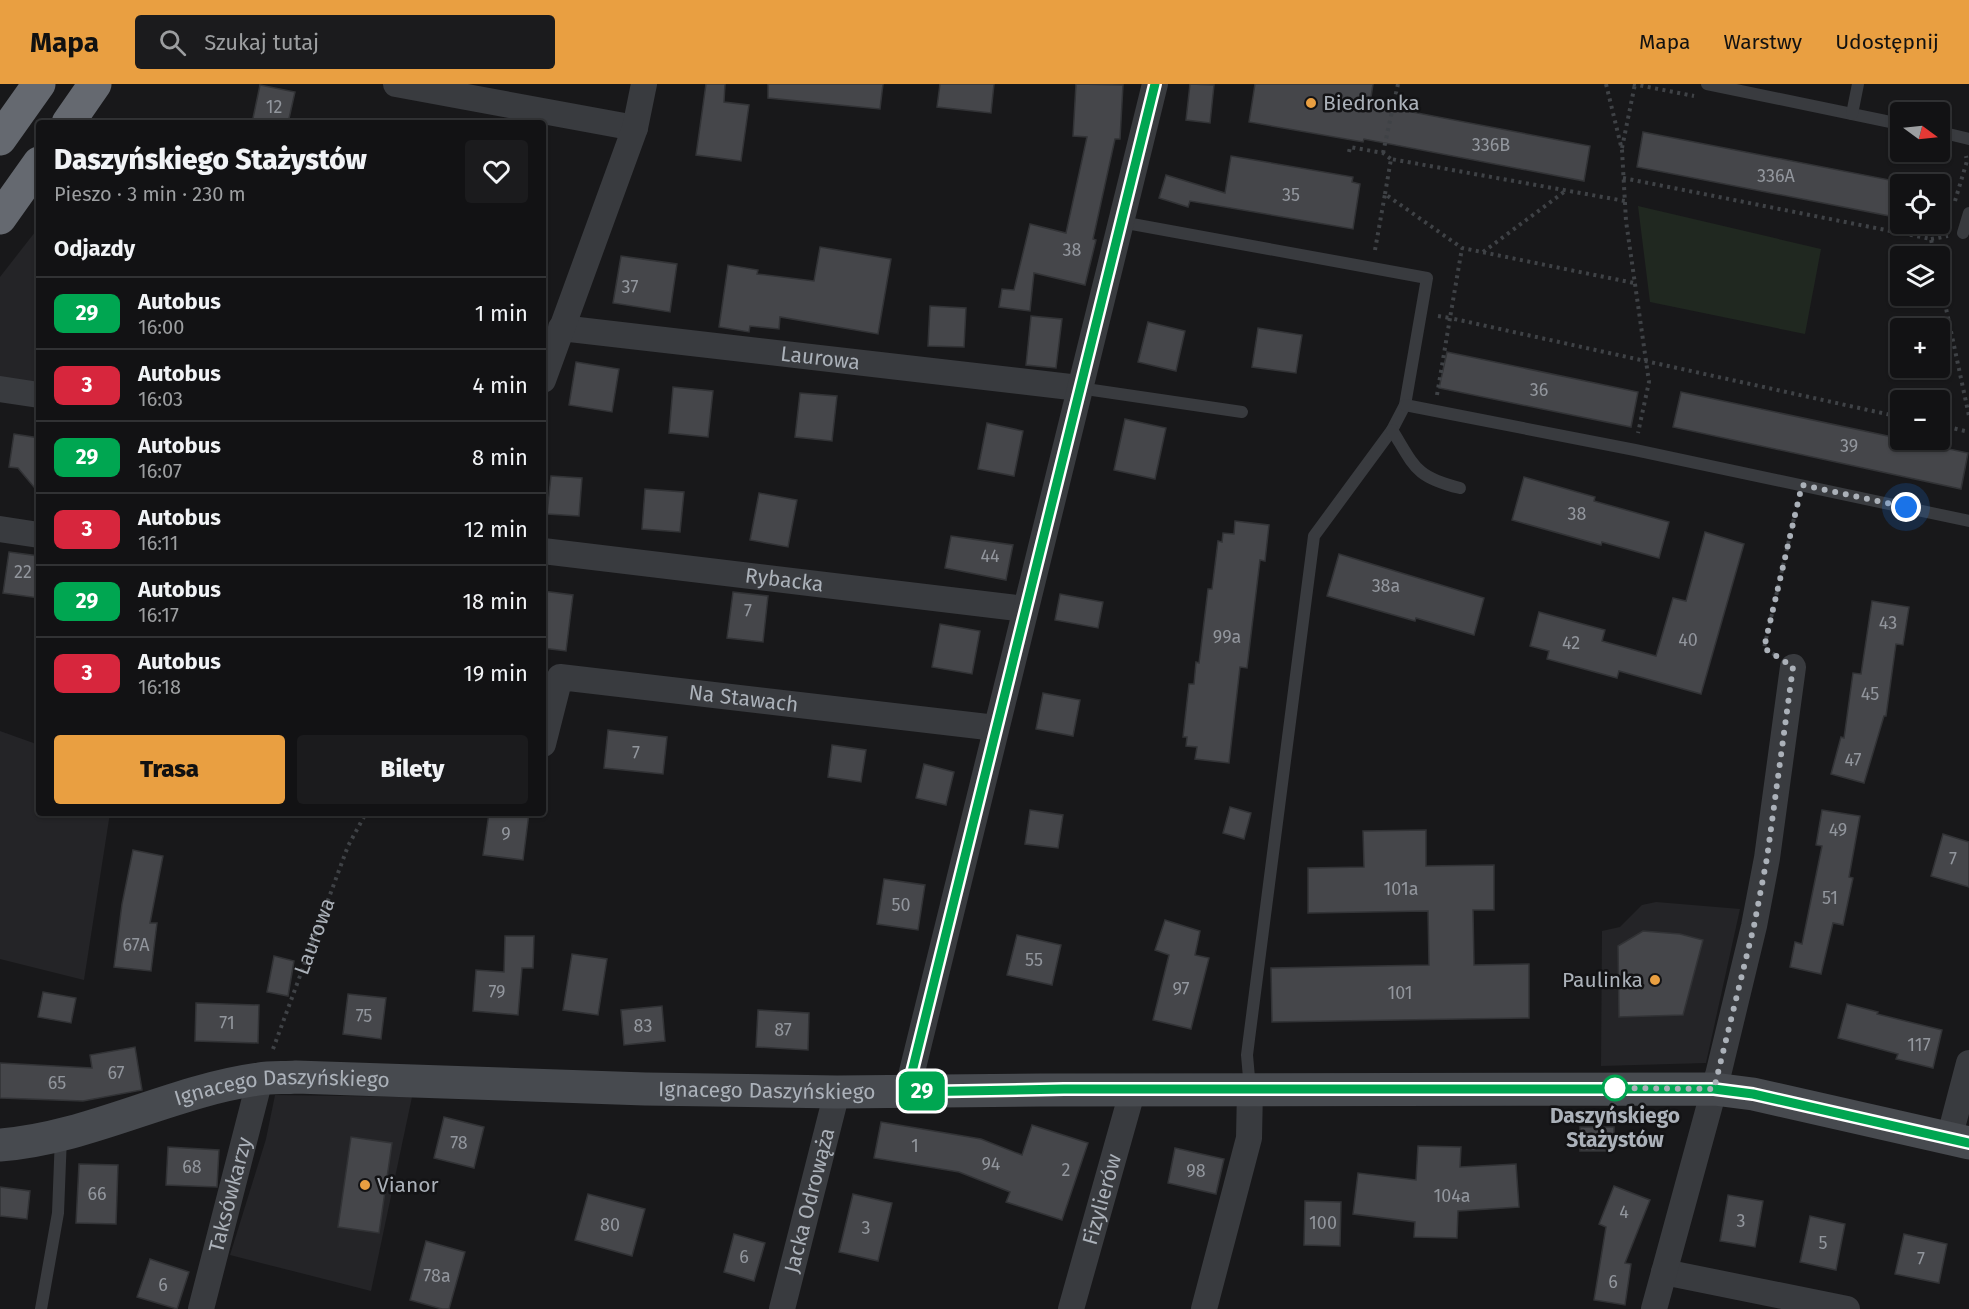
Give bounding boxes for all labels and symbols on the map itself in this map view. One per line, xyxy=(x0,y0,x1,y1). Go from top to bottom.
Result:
place label: Biedronka xyxy=(1323,90,1420,116)
house number: 12 xyxy=(266,96,282,118)
marker: Biedronka xyxy=(1304,96,1318,110)
north arrow xyxy=(1890,102,1950,162)
house number: 336B xyxy=(1472,134,1510,156)
house number: 336A xyxy=(1757,165,1796,187)
house number: 35 xyxy=(1282,184,1300,206)
house number: 38 xyxy=(1063,239,1082,261)
house number: 37 xyxy=(622,276,638,298)
street label: Laurowa xyxy=(779,341,861,376)
house number: 36 xyxy=(1530,379,1548,401)
house number: 39 xyxy=(1840,435,1858,457)
your location xyxy=(1891,492,1921,522)
house number: 38 xyxy=(1568,503,1587,525)
house number: 44 xyxy=(980,545,1000,567)
house number: 22 xyxy=(14,561,32,583)
street label: Rybacka xyxy=(744,562,825,598)
house number: 38a xyxy=(1372,575,1400,597)
house number: 7 xyxy=(744,600,752,622)
house number: 43 xyxy=(1879,612,1897,634)
house number: 99a xyxy=(1213,626,1241,648)
house number: 40 xyxy=(1678,629,1698,651)
house number: 42 xyxy=(1562,632,1580,654)
street label: Na Stawach xyxy=(687,679,800,718)
house number: 45 xyxy=(1861,683,1879,705)
house number: 7 xyxy=(632,742,640,764)
house number: 47 xyxy=(1844,749,1862,771)
house number: 49 xyxy=(1829,819,1847,841)
house number: 9 xyxy=(501,823,511,845)
house number: 7 xyxy=(1949,848,1957,870)
house number: 101a xyxy=(1384,878,1418,900)
house number: 51 xyxy=(1822,887,1838,909)
street label: Laurowa xyxy=(289,894,341,978)
house number: 50 xyxy=(891,894,911,916)
house number: 67A xyxy=(123,934,150,956)
house number: 55 xyxy=(1025,949,1043,971)
place label: Paulinka xyxy=(1562,967,1643,993)
marker: Paulinka xyxy=(1648,973,1662,987)
house number: 97 xyxy=(1172,978,1190,1000)
house number: 79 xyxy=(488,981,506,1003)
house number: 101 xyxy=(1387,982,1413,1004)
house number: 75 xyxy=(356,1005,372,1027)
house number: 71 xyxy=(219,1012,235,1034)
house number: 83 xyxy=(634,1015,652,1037)
house number: 87 xyxy=(774,1019,792,1041)
house number: 117 xyxy=(1907,1034,1931,1056)
house number: 67 xyxy=(107,1062,125,1084)
street label: Ignacego Daszyńskiego xyxy=(171,1064,390,1112)
house number: 65 xyxy=(48,1072,66,1094)
line badge: 29 xyxy=(895,1072,949,1110)
marker: Daszyńskiego Stażystów xyxy=(1602,1075,1628,1101)
street label: Ignacego Daszyńskiego xyxy=(658,1076,876,1105)
place label: Daszyńskiego Stażystów xyxy=(1550,1103,1680,1153)
street label: Jacka Odrowąża xyxy=(779,1125,840,1276)
house number: 78 xyxy=(450,1132,468,1154)
street label: Taksówkarzy xyxy=(203,1134,258,1255)
house number: 1 xyxy=(911,1135,919,1157)
street label: Fizylierów xyxy=(1077,1151,1127,1248)
house number: 94 xyxy=(982,1153,1001,1175)
house number: 68 xyxy=(182,1156,202,1178)
house number: 2 xyxy=(1062,1159,1071,1181)
house number: 98 xyxy=(1186,1160,1206,1182)
place label: Vianor xyxy=(377,1172,439,1198)
marker: Vianor xyxy=(358,1178,372,1192)
house number: 66 xyxy=(87,1183,107,1205)
house number: 104a xyxy=(1433,1185,1471,1207)
house number: 4 xyxy=(1619,1201,1629,1223)
house number: 3 xyxy=(1737,1210,1745,1232)
house number: 100 xyxy=(1309,1212,1337,1234)
house number: 80 xyxy=(600,1214,620,1236)
house number: 3 xyxy=(862,1217,870,1239)
house number: 5 xyxy=(1818,1232,1828,1254)
house number: 6 xyxy=(739,1246,749,1268)
house number: 7 xyxy=(1917,1248,1925,1270)
house number: 78a xyxy=(423,1265,451,1287)
house number: 6 xyxy=(1608,1271,1618,1293)
house number: 6 xyxy=(158,1274,168,1296)

